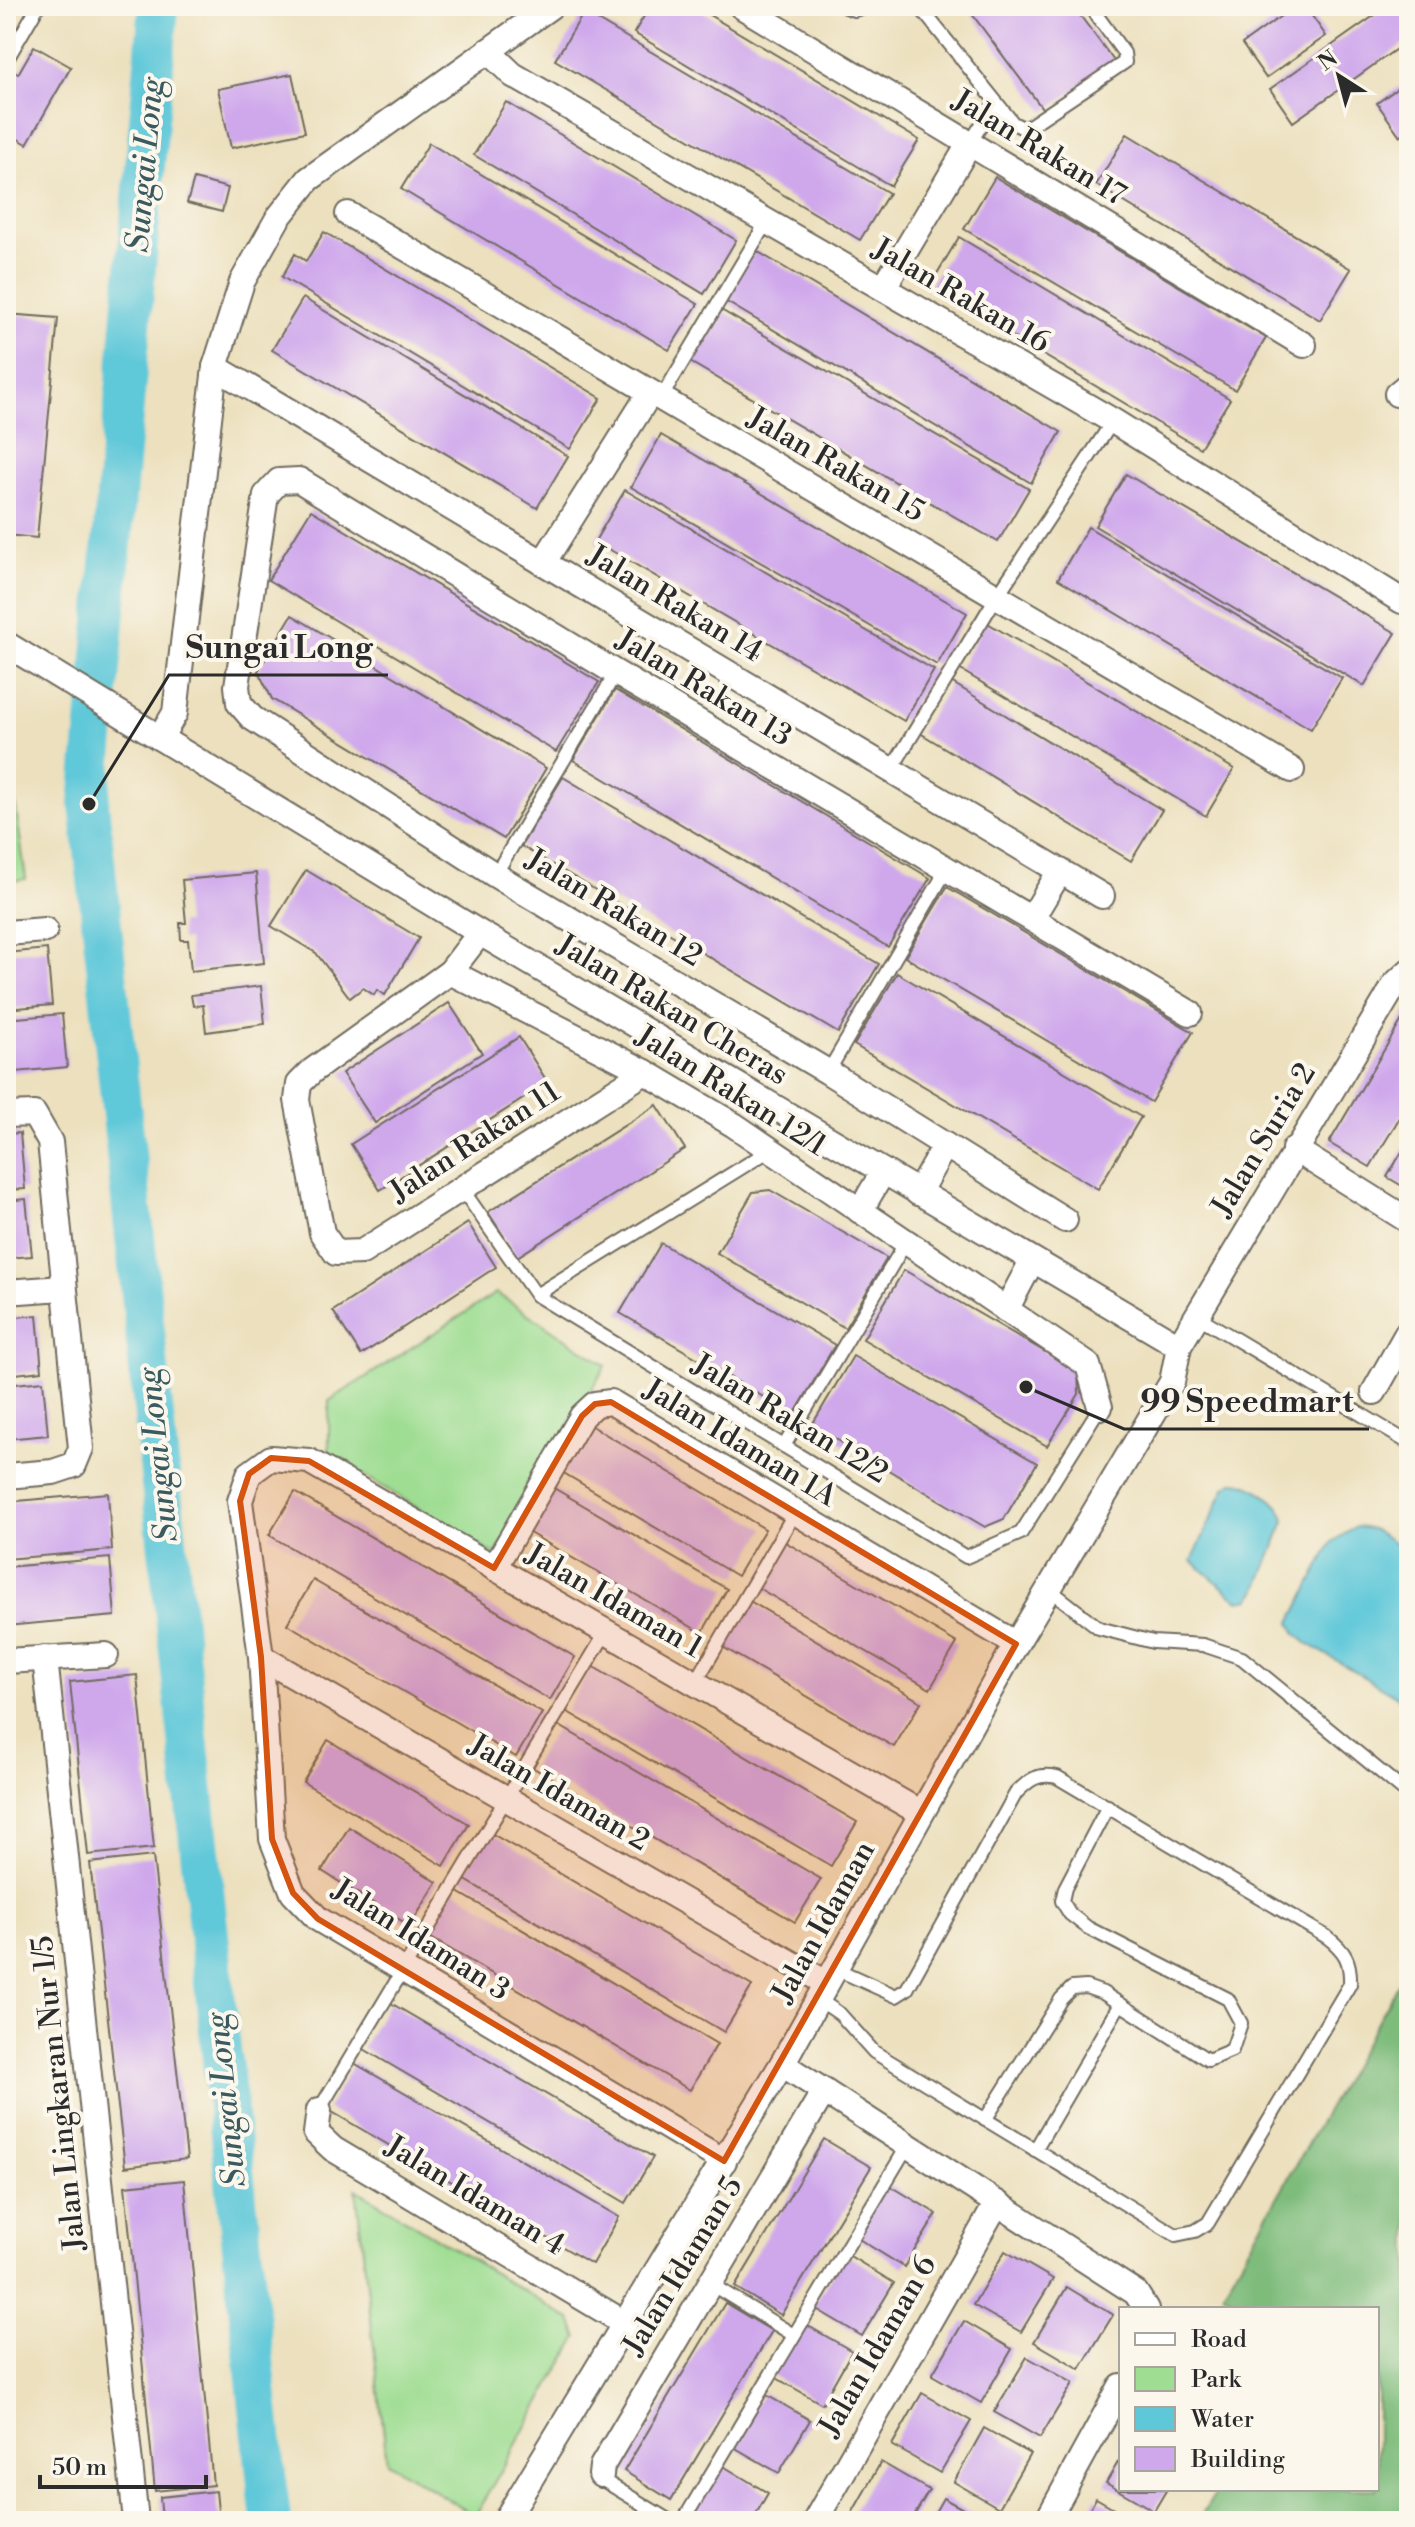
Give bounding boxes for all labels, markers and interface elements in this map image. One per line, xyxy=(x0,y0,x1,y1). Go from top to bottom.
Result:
north arrow xyxy=(1299,36,1379,116)
text: N xyxy=(1313,45,1344,77)
water label: Sungai Long xyxy=(117,75,173,254)
street label: Jalan Rakan 17 xyxy=(945,81,1132,215)
street label: Jalan Rakan 16 xyxy=(865,229,1056,362)
street label: Jalan Rakan 15 xyxy=(740,399,931,531)
street label: Jalan Rakan 14 xyxy=(579,536,770,671)
callout: Sungai Long xyxy=(169,619,388,675)
street label: Jalan Rakan 13 xyxy=(608,620,799,755)
text: Sungai Long xyxy=(186,628,373,668)
street label: Jalan Rakan 12 xyxy=(518,840,709,976)
street label: Jalan Rakan Cheras xyxy=(549,925,795,1094)
street label: Jalan Rakan 12/1 xyxy=(628,1017,833,1165)
street label: Jalan Suria 2 xyxy=(1203,1056,1325,1224)
street label: Jalan Rakan 11 xyxy=(382,1073,567,1212)
street label: Jalan Rakan 12/2 xyxy=(684,1345,895,1492)
water label: Sungai Long xyxy=(129,1364,187,1544)
street label: Jalan Idaman 1A xyxy=(636,1370,845,1516)
callout: 99 Speedmart xyxy=(1124,1373,1369,1429)
text: 99 Speedmart xyxy=(1140,1382,1354,1422)
street label: Jalan Idaman 1 xyxy=(518,1535,709,1667)
street label: Jalan Idaman 2 xyxy=(461,1725,656,1860)
street label: Jalan Idaman xyxy=(764,1834,884,2010)
street label: Jalan Idaman 3 xyxy=(325,1870,517,2010)
street label: Jalan Lingkaran Nur 1/5 xyxy=(24,1934,95,2253)
water label: Sungai Long xyxy=(197,2009,255,2189)
street label: Jalan Idaman 4 xyxy=(377,2127,572,2265)
street label: Jalan Idaman 5 xyxy=(614,2170,751,2363)
street label: Jalan Idaman 6 xyxy=(810,2248,945,2444)
legend xyxy=(1119,2307,1379,2491)
text: Road xyxy=(1191,2325,1247,2355)
text: Park xyxy=(1191,2365,1242,2395)
text: Water xyxy=(1190,2405,1254,2435)
scale bar xyxy=(40,2439,206,2489)
text: Building xyxy=(1190,2445,1285,2475)
text: 50 m xyxy=(52,2453,107,2483)

